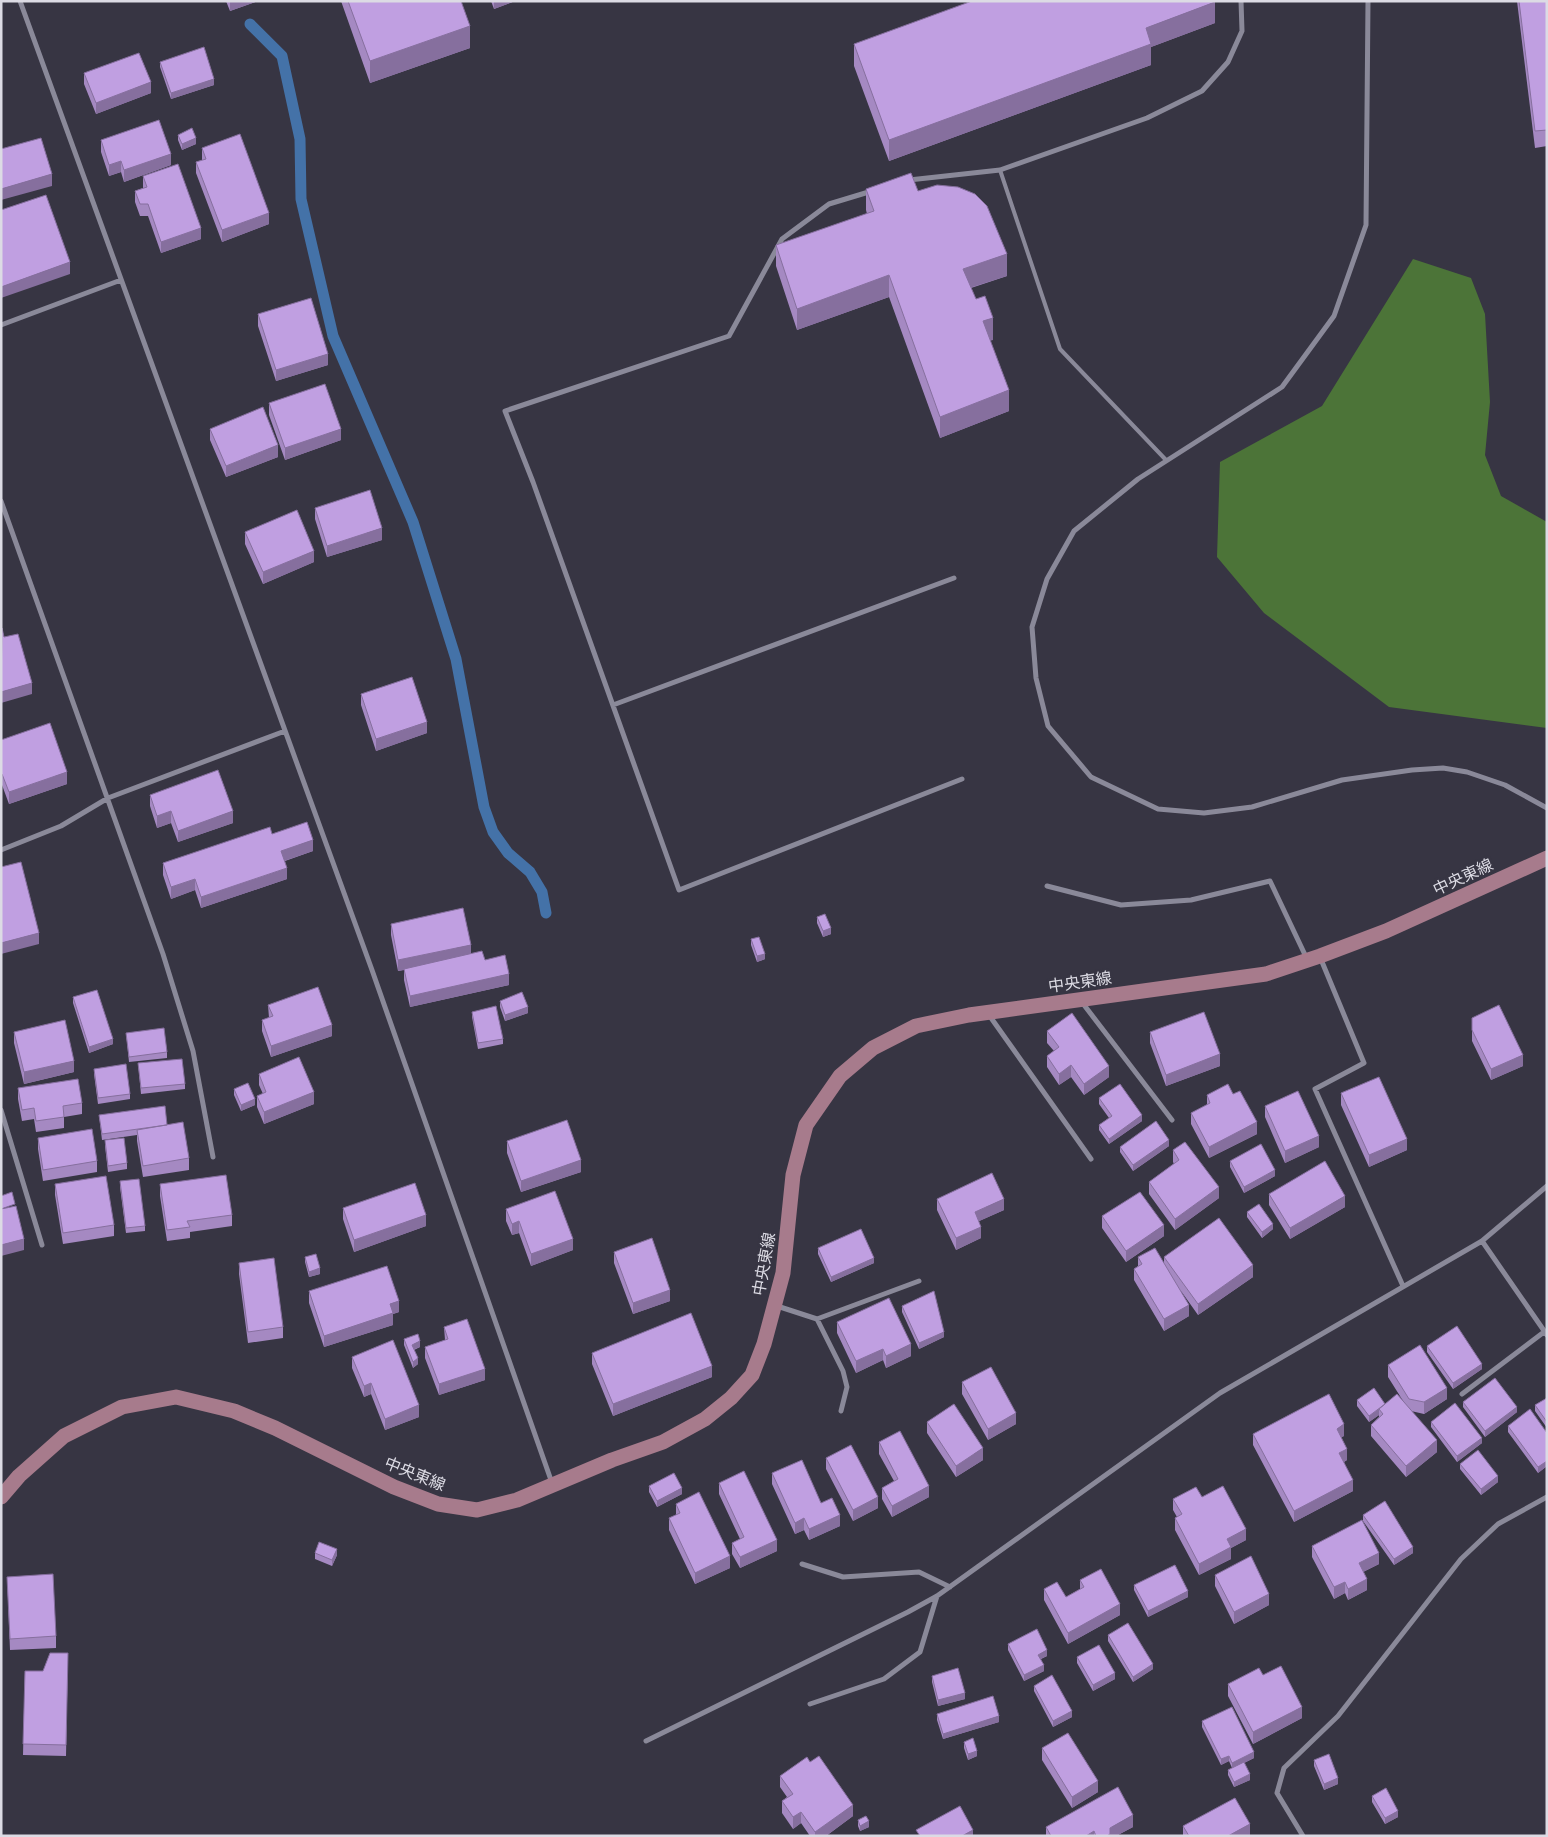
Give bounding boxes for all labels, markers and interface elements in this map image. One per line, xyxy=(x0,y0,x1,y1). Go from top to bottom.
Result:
street label: 中央東線 xyxy=(1430,855,1496,899)
street label: 中央東線 xyxy=(1047,968,1113,996)
street label: 中央東線 xyxy=(749,1231,779,1297)
street label: 中央東線 xyxy=(382,1453,448,1495)

